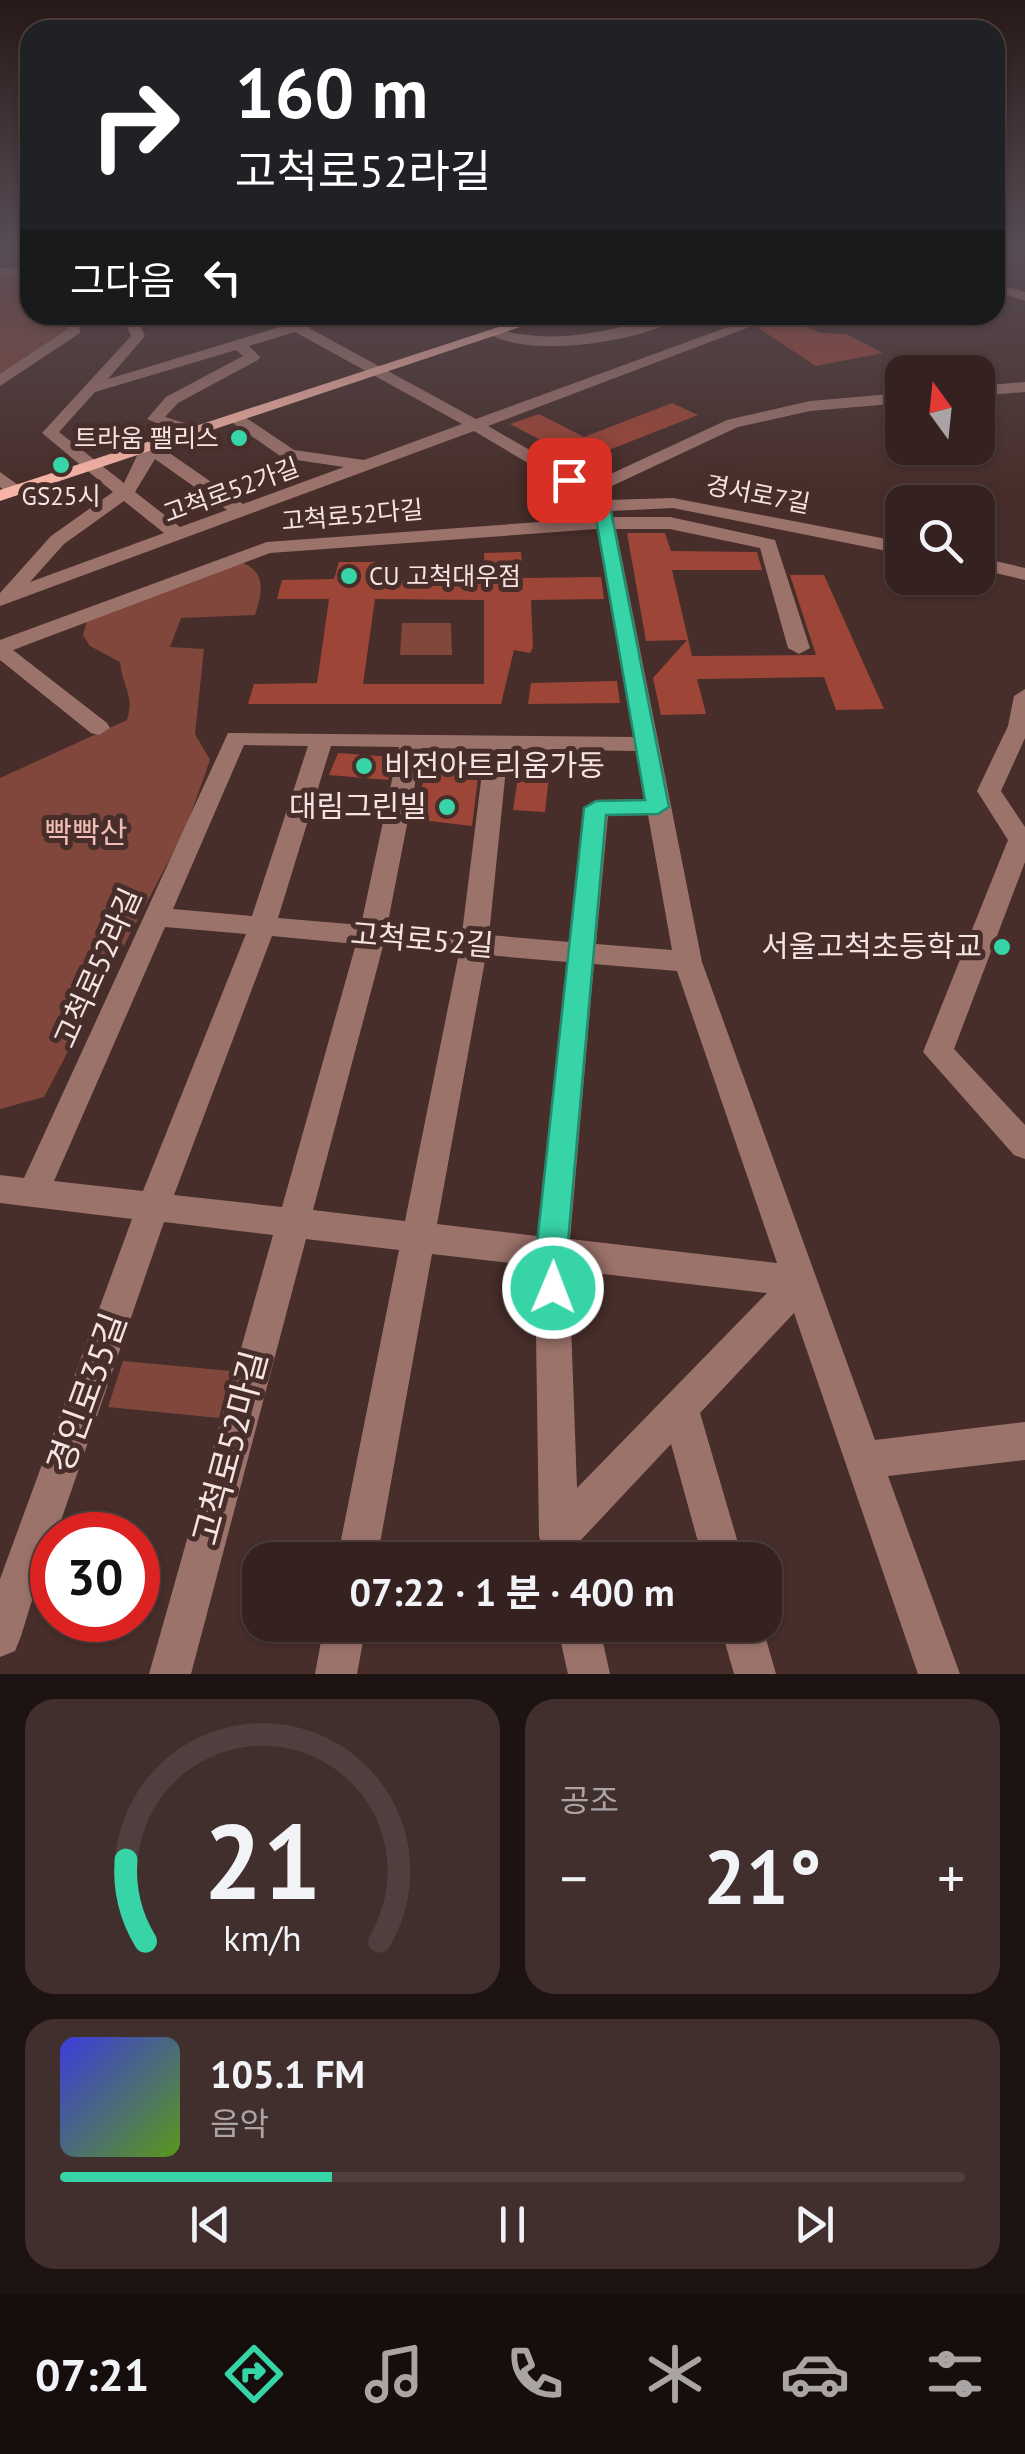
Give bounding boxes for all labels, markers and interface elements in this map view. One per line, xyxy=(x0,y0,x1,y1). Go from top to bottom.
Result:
text: 160 m xyxy=(235,47,428,137)
icon: right xyxy=(70,60,200,190)
text: 고척로52라길 xyxy=(235,141,491,199)
icon: left xyxy=(195,250,250,305)
text: 그다음 xyxy=(70,255,175,304)
north arrow xyxy=(885,355,995,465)
map controls xyxy=(885,355,995,595)
place label: 트라움 팰리스 xyxy=(74,422,219,454)
marker: 트라움 팰리스 xyxy=(228,427,250,449)
pin xyxy=(527,438,612,523)
street label: 고척로52가길 xyxy=(159,451,303,529)
icon: arrive xyxy=(542,453,597,508)
marker: GS25시 xyxy=(50,454,72,476)
street label: 경서로7길 xyxy=(703,468,813,520)
place label: GS25시 xyxy=(22,480,100,512)
button: search xyxy=(885,485,995,595)
street label: 고척로52다길 xyxy=(280,493,424,537)
place label: CU 고척대우점 xyxy=(369,560,521,592)
marker: CU 고척대우점 xyxy=(338,565,360,587)
place label: 비전아트리움가동 xyxy=(384,745,605,784)
marker: 비전아트리움가동 xyxy=(353,755,375,777)
place label: 대림그린빌 xyxy=(289,786,427,825)
marker: 대림그린빌 xyxy=(436,796,458,818)
park label: 빡빡산 xyxy=(45,812,127,851)
street label: 고척로52라길 xyxy=(44,881,149,1053)
street label: 고척로52길 xyxy=(349,913,495,964)
place label: 서울고척초등학교 xyxy=(761,926,982,965)
marker: 서울고척초등학교 xyxy=(991,936,1013,958)
position arrow xyxy=(501,1236,605,1340)
street label: 경인로35길 xyxy=(36,1306,136,1479)
street label: 고척로52마길 xyxy=(181,1346,277,1550)
speed limit sign: 30 xyxy=(30,1512,160,1642)
text: 07:22 · 1 분 · 400 m xyxy=(349,1567,675,1616)
text: 공조 xyxy=(560,1779,619,1821)
text: 21 xyxy=(204,1793,321,1928)
text: 21° xyxy=(704,1828,821,1925)
text: − xyxy=(560,1842,588,1913)
text: + xyxy=(937,1842,965,1913)
text: km/h xyxy=(223,1915,302,1961)
text: 105.1 FM xyxy=(210,2049,365,2098)
text: 음악 xyxy=(210,2102,269,2144)
icon: previous xyxy=(183,2197,238,2252)
icon: pause xyxy=(485,2197,540,2252)
icon: next xyxy=(787,2197,842,2252)
icon: directions xyxy=(219,2339,289,2409)
icon: music xyxy=(359,2339,429,2409)
icon: phone xyxy=(500,2339,570,2409)
icon: climate xyxy=(640,2339,710,2409)
icon: car xyxy=(780,2339,850,2409)
icon: filters xyxy=(920,2339,990,2409)
text: 07:21 xyxy=(35,2345,149,2403)

